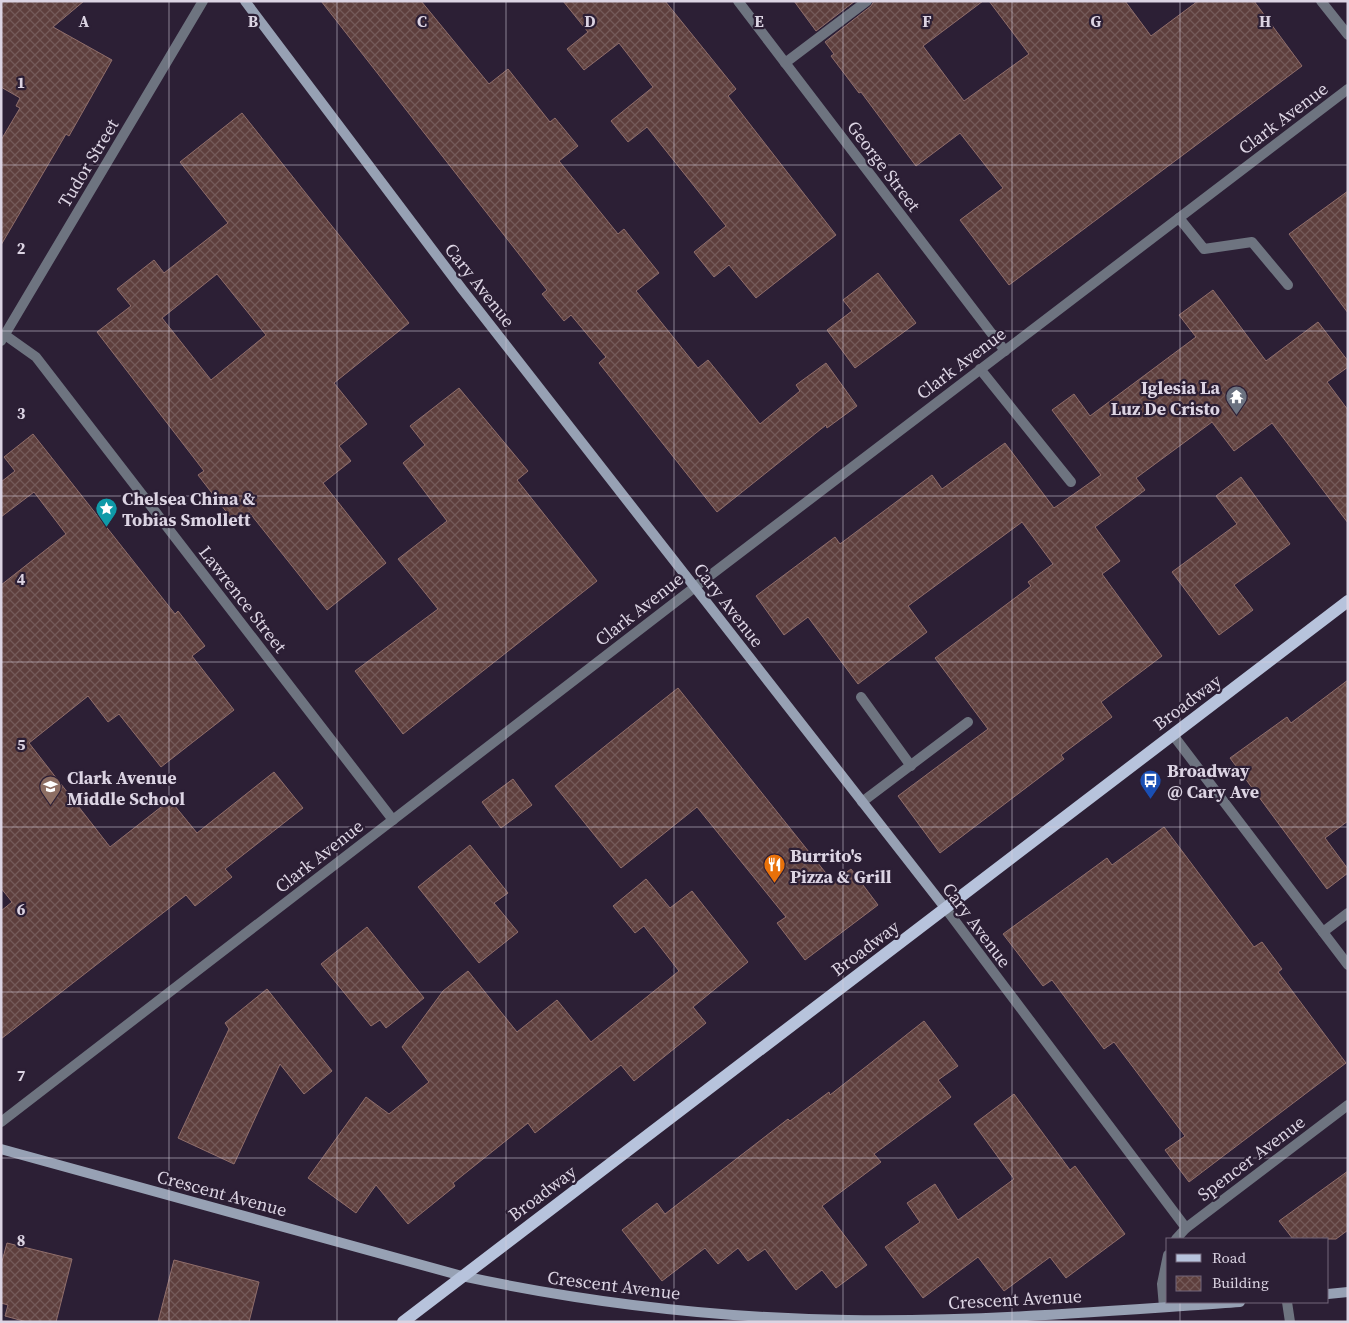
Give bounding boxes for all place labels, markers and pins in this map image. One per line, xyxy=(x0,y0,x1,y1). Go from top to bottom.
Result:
place label: Iglesia La Luz De Cristo xyxy=(1111,375,1220,421)
temple icon: Iglesia La Luz De Cristo xyxy=(1224,385,1248,416)
place label: Chelsea China & Tobias Smollett xyxy=(122,486,255,532)
place icon: Chelsea China & Tobias Smollett xyxy=(94,496,118,527)
place label: Broadway @ Cary Ave xyxy=(1167,758,1259,804)
place label: Clark Avenue Middle School xyxy=(67,765,185,811)
bus stop icon: Broadway @ Cary Ave xyxy=(1139,768,1163,799)
school or university icon: Clark Avenue Middle School xyxy=(39,775,63,806)
place label: Burrito's Pizza & Grill xyxy=(790,843,892,889)
restaurant icon: Burrito's Pizza & Grill xyxy=(762,853,786,884)

